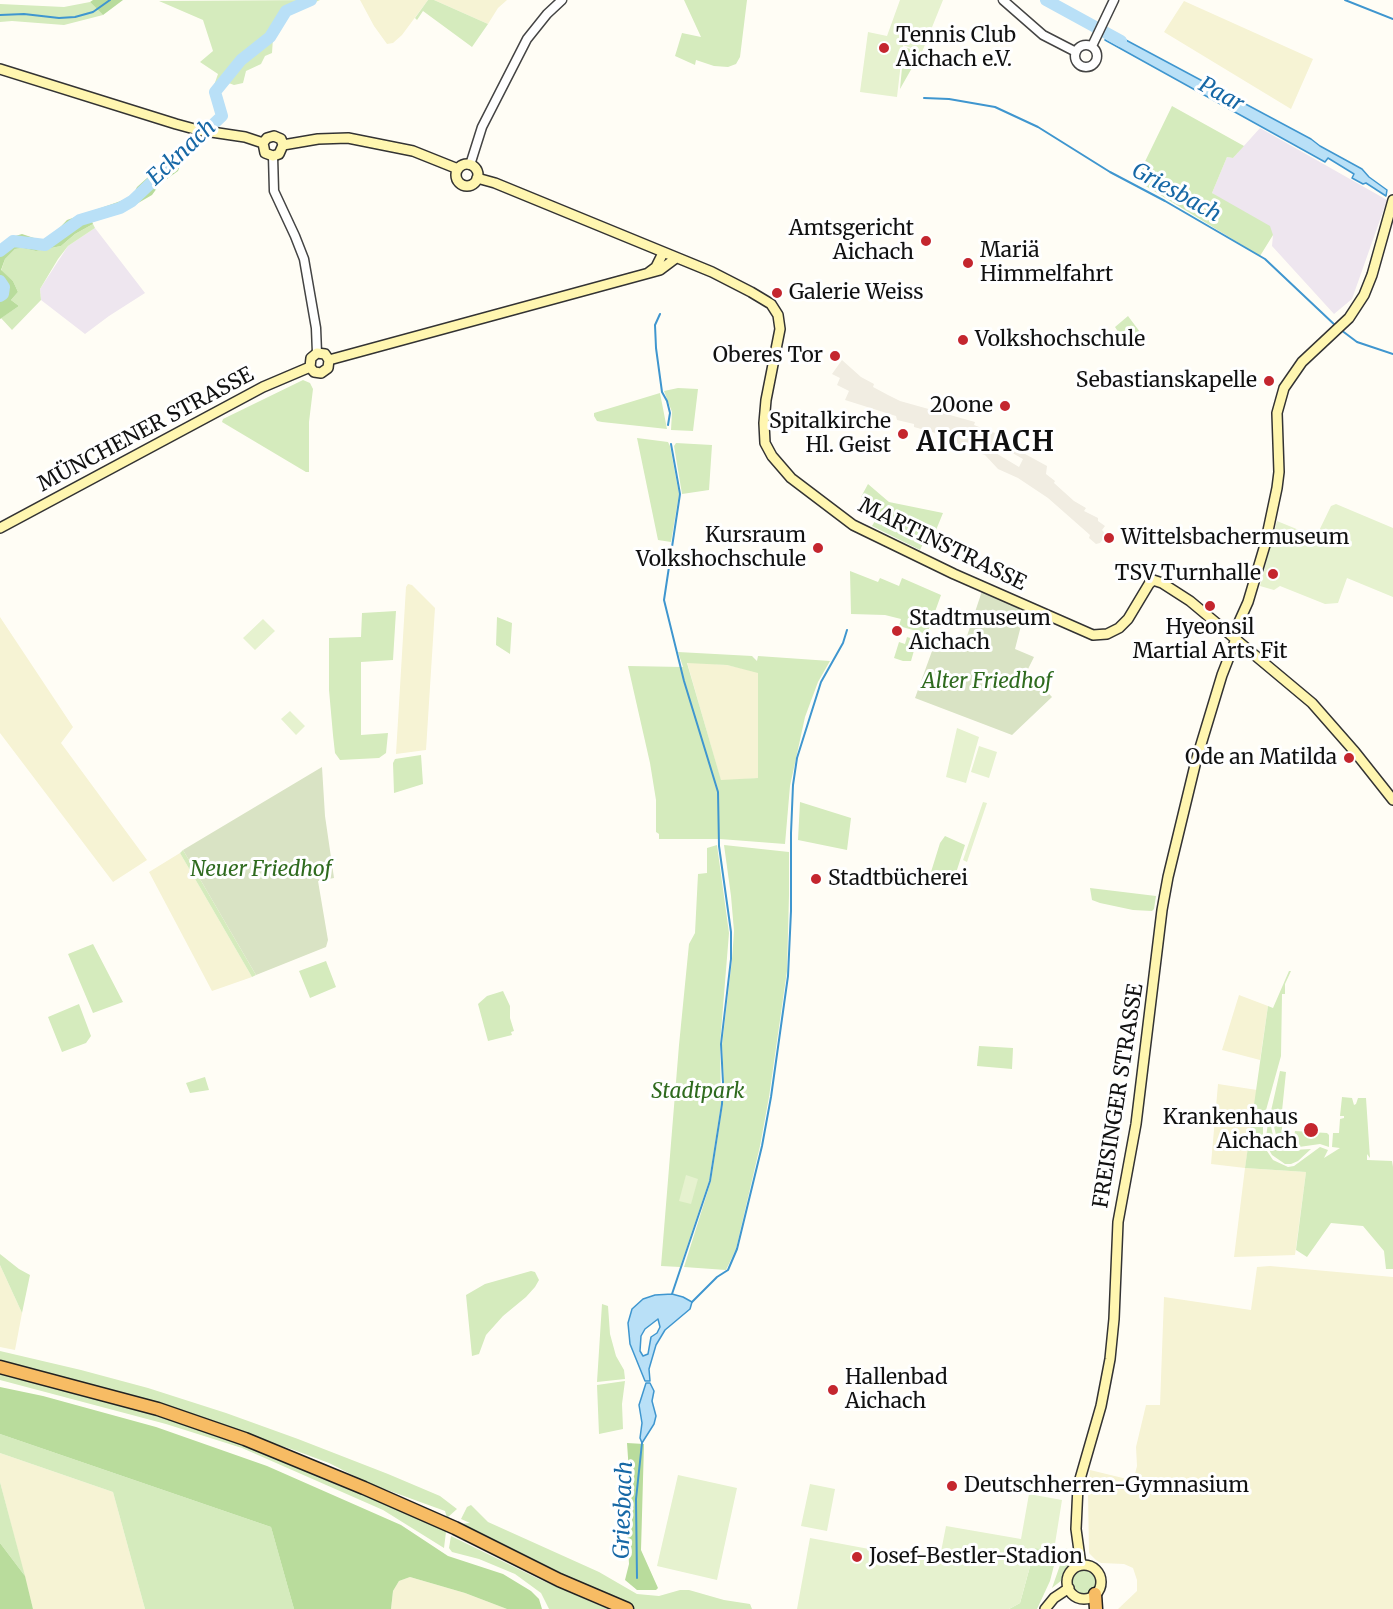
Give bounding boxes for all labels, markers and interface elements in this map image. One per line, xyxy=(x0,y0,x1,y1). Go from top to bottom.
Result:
place label: Tennis Club Aichach e.V. xyxy=(896,23,1016,73)
marker: Tennis Club Aichach e.V. xyxy=(877,41,891,55)
water label: Paar xyxy=(1194,72,1248,118)
water label: Ecknach xyxy=(142,115,222,191)
water label: Griesbach xyxy=(1127,158,1225,228)
place label: Amtsgericht Aichach xyxy=(789,216,914,266)
marker: Amtsgericht Aichach xyxy=(919,234,933,248)
place label: Mariä Himmelfahrt xyxy=(980,238,1113,288)
marker: Mariä Himmelfahrt xyxy=(961,256,975,270)
place label: Galerie Weiss xyxy=(789,280,924,306)
marker: Galerie Weiss xyxy=(770,286,784,300)
place label: Volkshochschule xyxy=(975,327,1145,353)
marker: Volkshochschule xyxy=(956,333,970,347)
place label: Oberes Tor xyxy=(713,343,823,369)
marker: Oberes Tor xyxy=(828,349,842,363)
street label: MÜNCHENER STRASSE xyxy=(34,362,258,498)
place label: Sebastianskapelle xyxy=(1076,368,1257,394)
marker: Sebastianskapelle xyxy=(1262,374,1276,388)
place label: 20one xyxy=(930,393,993,419)
marker: 20one xyxy=(998,399,1012,413)
place label: Spitalkirche Hl. Geist xyxy=(769,409,891,459)
marker: Spitalkirche Hl. Geist xyxy=(896,427,910,441)
district label: AICHACH xyxy=(916,427,1056,459)
street label: MARTINSTRASSE xyxy=(854,493,1030,597)
place label: Kursraum Volkshochschule xyxy=(636,523,806,573)
place label: Wittelsbachermuseum xyxy=(1121,525,1349,551)
marker: Wittelsbachermuseum xyxy=(1102,531,1116,545)
marker: Kursraum Volkshochschule xyxy=(811,541,825,555)
place label: TSV Turnhalle xyxy=(1115,561,1261,587)
marker: TSV Turnhalle xyxy=(1266,567,1280,581)
marker: Hyeonsil Martial Arts Fit xyxy=(1203,599,1217,613)
place label: Stadtmuseum Aichach xyxy=(909,606,1051,656)
place label: Hyeonsil Martial Arts Fit xyxy=(1133,615,1287,665)
marker: Stadtmuseum Aichach xyxy=(890,624,904,638)
park label: Alter Friedhof xyxy=(922,669,1052,695)
place label: Ode an Matilda xyxy=(1185,745,1337,771)
marker: Ode an Matilda xyxy=(1342,751,1356,765)
park label: Neuer Friedhof xyxy=(190,857,332,883)
place label: Stadtbücherei xyxy=(828,866,968,892)
marker: Stadtbücherei xyxy=(809,872,823,886)
street label: FREISINGER STRASSE xyxy=(1089,982,1149,1210)
park label: Stadtpark xyxy=(651,1079,745,1105)
place label: Krankenhaus Aichach xyxy=(1163,1105,1298,1155)
marker: Krankenhaus Aichach xyxy=(1302,1121,1320,1139)
place label: Hallenbad Aichach xyxy=(845,1365,948,1415)
marker: Hallenbad Aichach xyxy=(826,1383,840,1397)
water label: Griesbach xyxy=(609,1461,639,1559)
place label: Deutschherren-Gymnasium xyxy=(964,1473,1249,1499)
marker: Deutschherren-Gymnasium xyxy=(945,1479,959,1493)
place label: Josef-Bestler-Stadion xyxy=(869,1544,1083,1570)
marker: Josef-Bestler-Stadion xyxy=(850,1550,864,1564)

